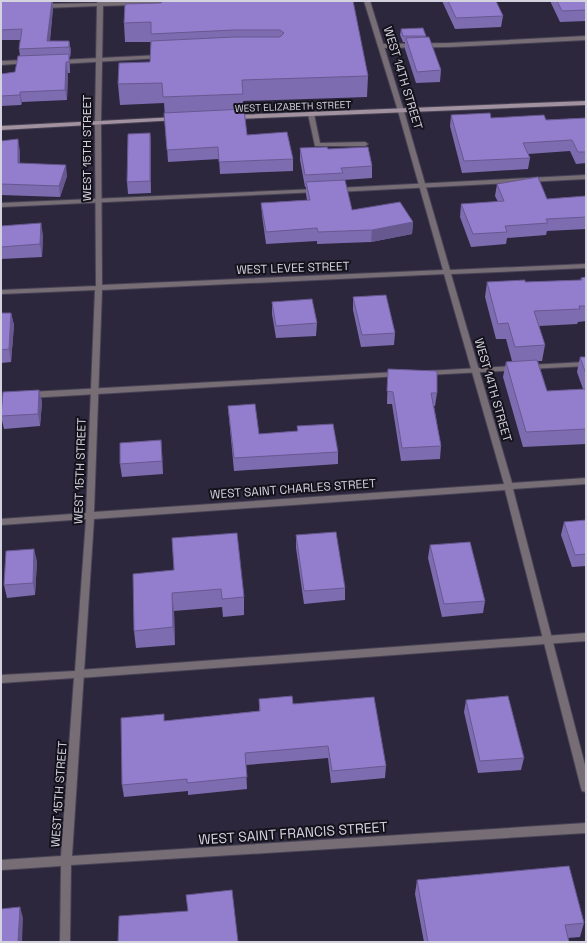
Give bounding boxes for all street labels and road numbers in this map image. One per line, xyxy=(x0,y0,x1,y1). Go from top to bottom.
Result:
street label: WEST 14TH STREET xyxy=(380,25,426,131)
street label: WEST 15TH STREET xyxy=(79,95,95,201)
street label: WEST ELIZABETH STREET xyxy=(235,98,352,115)
street label: WEST LEVEE STREET xyxy=(236,258,350,278)
street label: WEST 14TH STREET xyxy=(471,336,515,444)
street label: WEST 15TH STREET xyxy=(70,418,90,524)
street label: WEST SAINT CHARLES STREET xyxy=(209,475,377,503)
street label: WEST 15TH STREET xyxy=(47,740,71,848)
street label: WEST SAINT FRANCIS STREET xyxy=(198,817,388,849)

